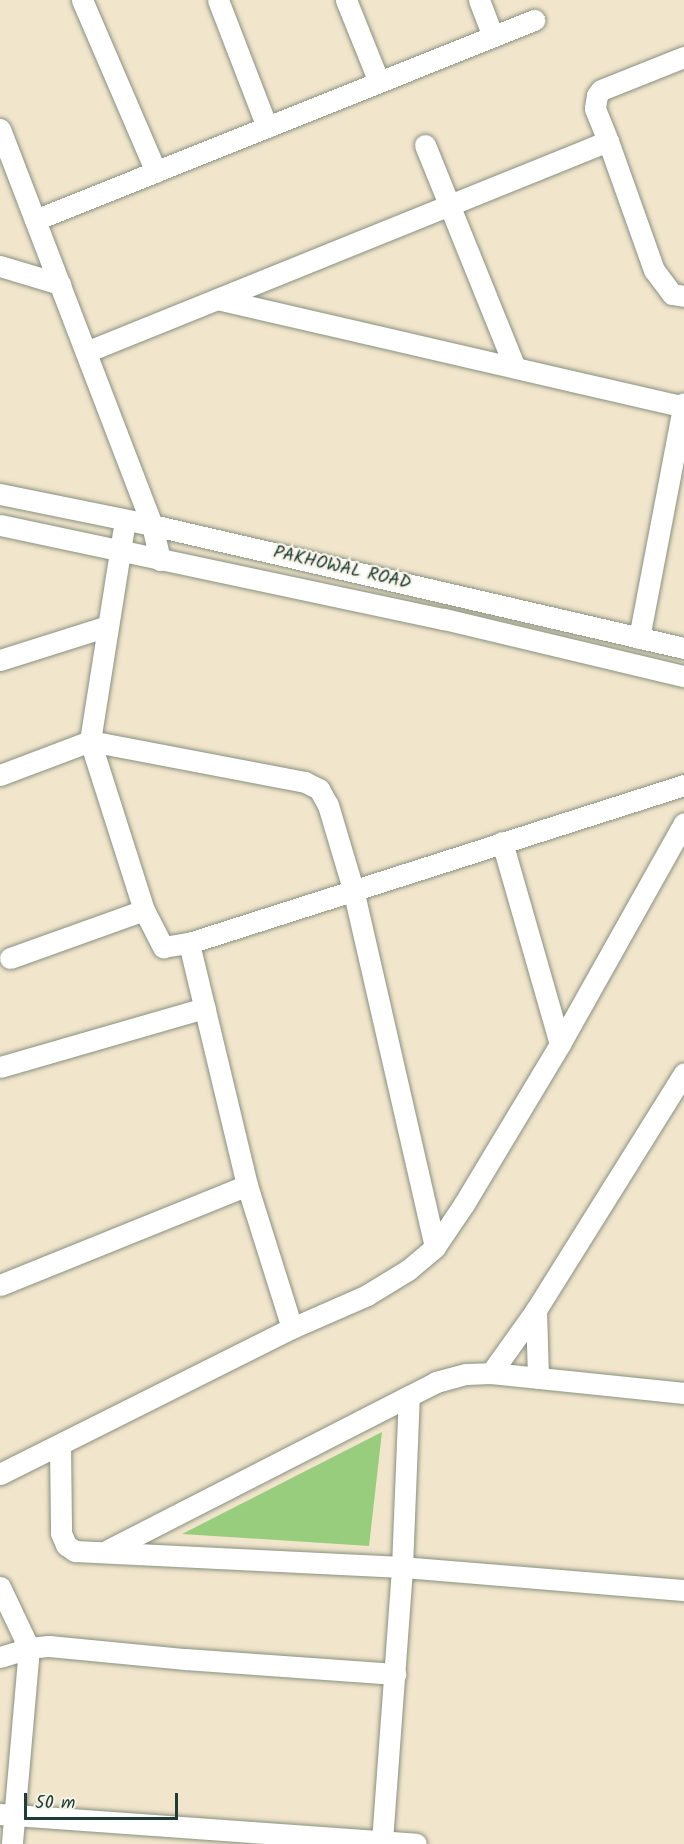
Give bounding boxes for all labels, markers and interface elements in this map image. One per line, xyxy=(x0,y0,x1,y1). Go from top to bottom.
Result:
street label: PAKHOWAL ROAD xyxy=(271,543,413,595)
scale bar xyxy=(27,1781,182,1819)
text: 50 m xyxy=(35,1789,75,1818)

